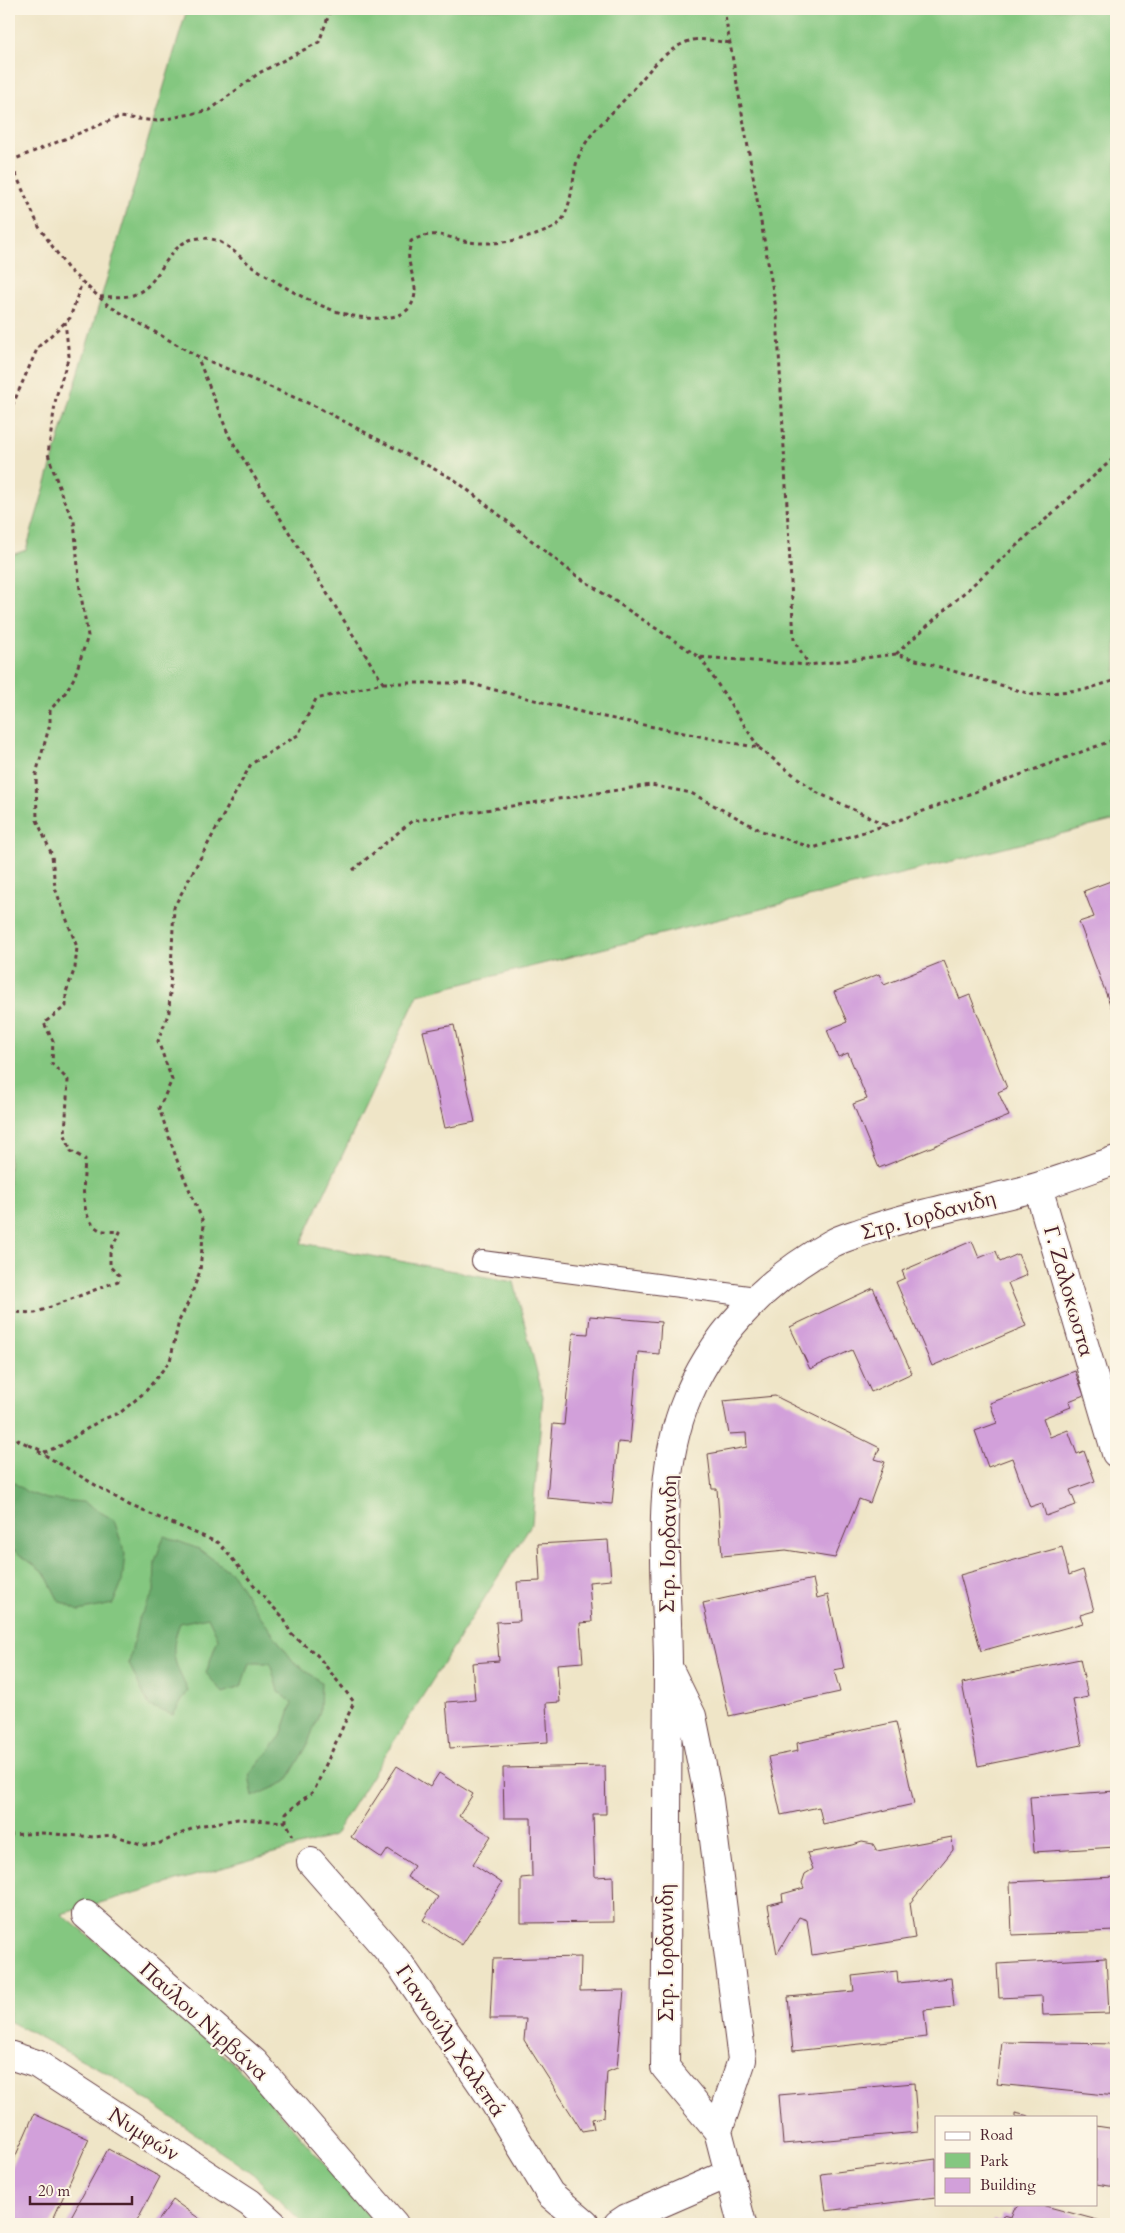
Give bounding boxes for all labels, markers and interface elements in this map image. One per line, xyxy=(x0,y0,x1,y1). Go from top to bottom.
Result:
street label: Στρ. Ιορδανιδη xyxy=(858,1184,999,1247)
street label: Γ. Ζαλοκωστα xyxy=(1036,1223,1101,1360)
street label: Στρ. Ιορδανιδη xyxy=(653,1475,684,1613)
street label: Στρ. Ιορδανιδη xyxy=(652,1884,681,2022)
street label: Παύλου Νιρβάνα xyxy=(133,1956,275,2087)
street label: Γιαννούλη Χαλεπά xyxy=(389,1959,513,2124)
street label: Νυμφών xyxy=(102,2101,185,2168)
legend xyxy=(935,2116,1098,2206)
text: Road xyxy=(980,2125,1013,2145)
text: Park xyxy=(980,2151,1009,2171)
scale bar xyxy=(30,2173,132,2205)
text: Building xyxy=(980,2175,1036,2195)
text: 20 m xyxy=(38,2181,70,2201)

